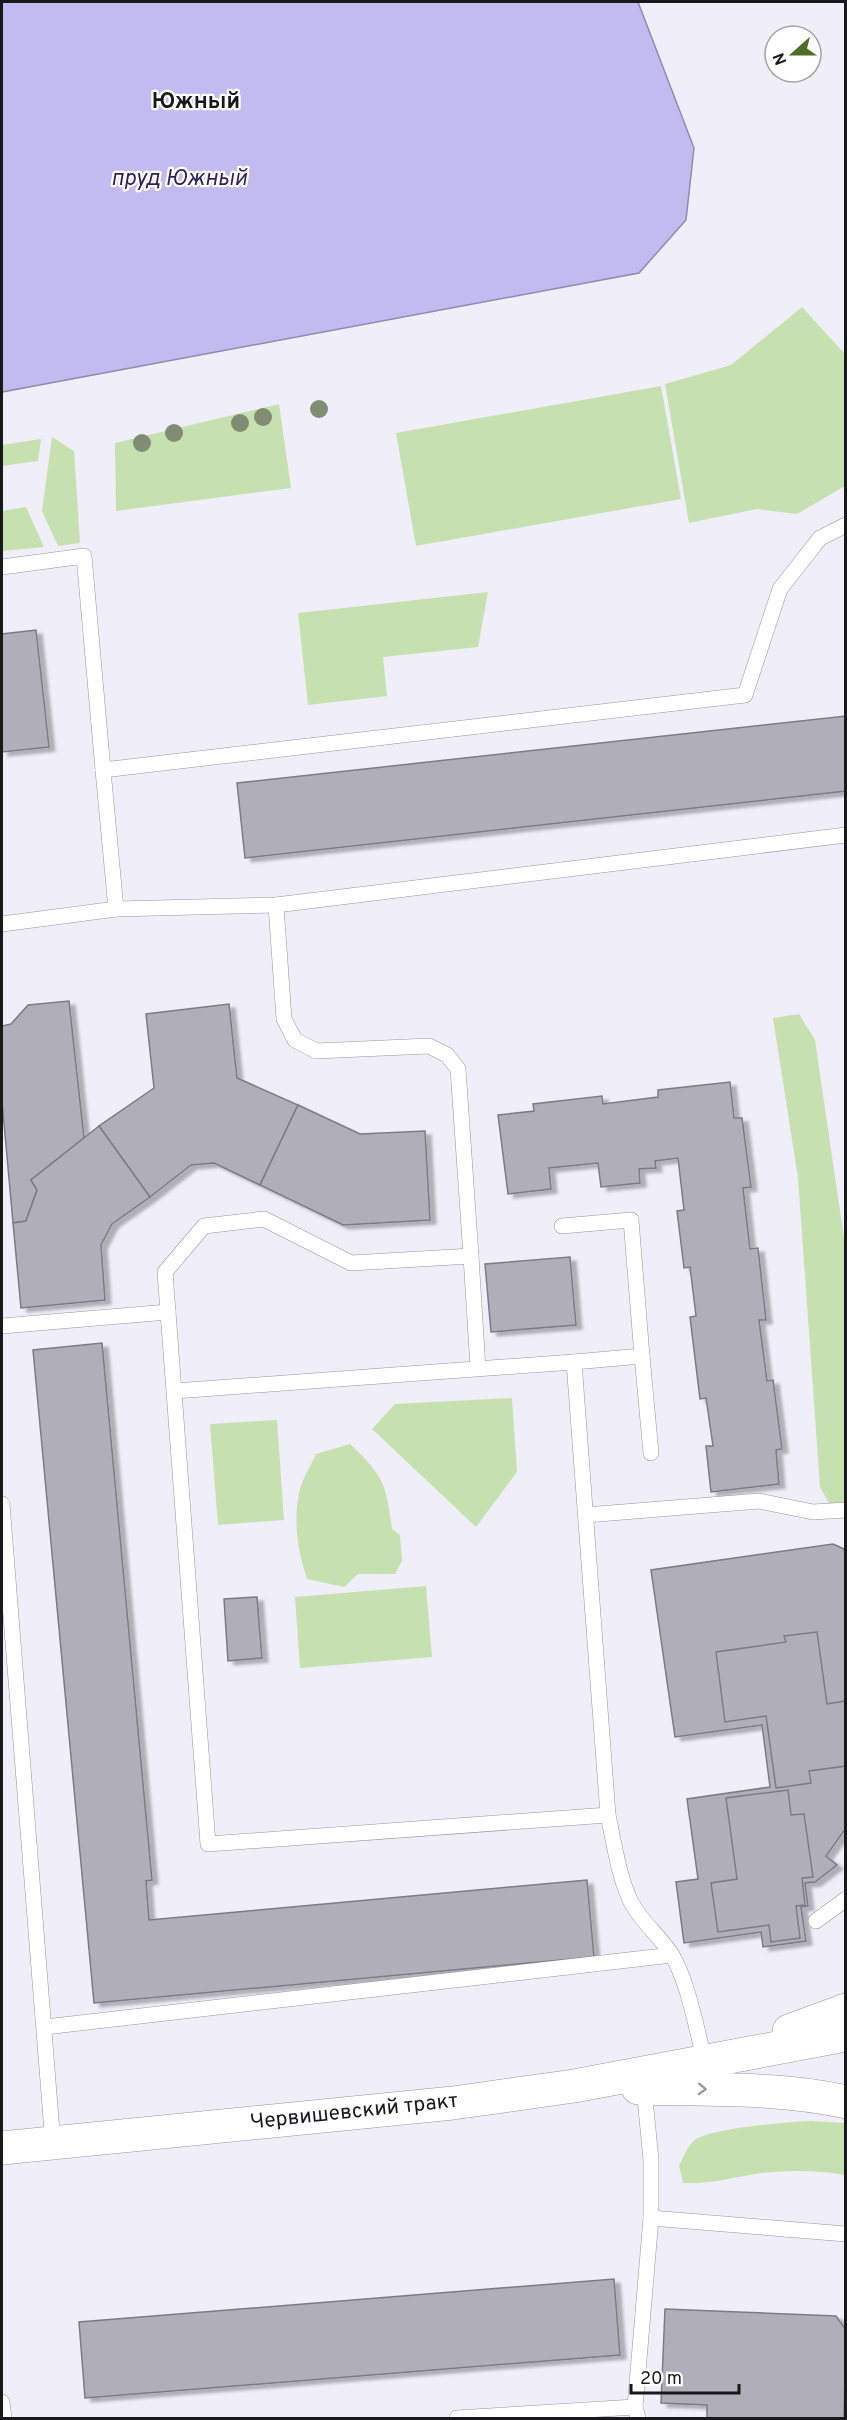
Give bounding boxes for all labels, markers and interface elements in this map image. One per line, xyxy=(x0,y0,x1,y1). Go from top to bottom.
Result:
north arrow xyxy=(763,24,823,84)
text: N xyxy=(769,50,792,68)
district label: Южный xyxy=(152,89,240,116)
water label: пруд Южный xyxy=(111,166,248,193)
one-way arrow xyxy=(698,2083,707,2096)
street label: Червишевский тракт xyxy=(249,2088,459,2136)
scale bar xyxy=(631,2357,739,2395)
text: 20 m xyxy=(640,2368,682,2391)

